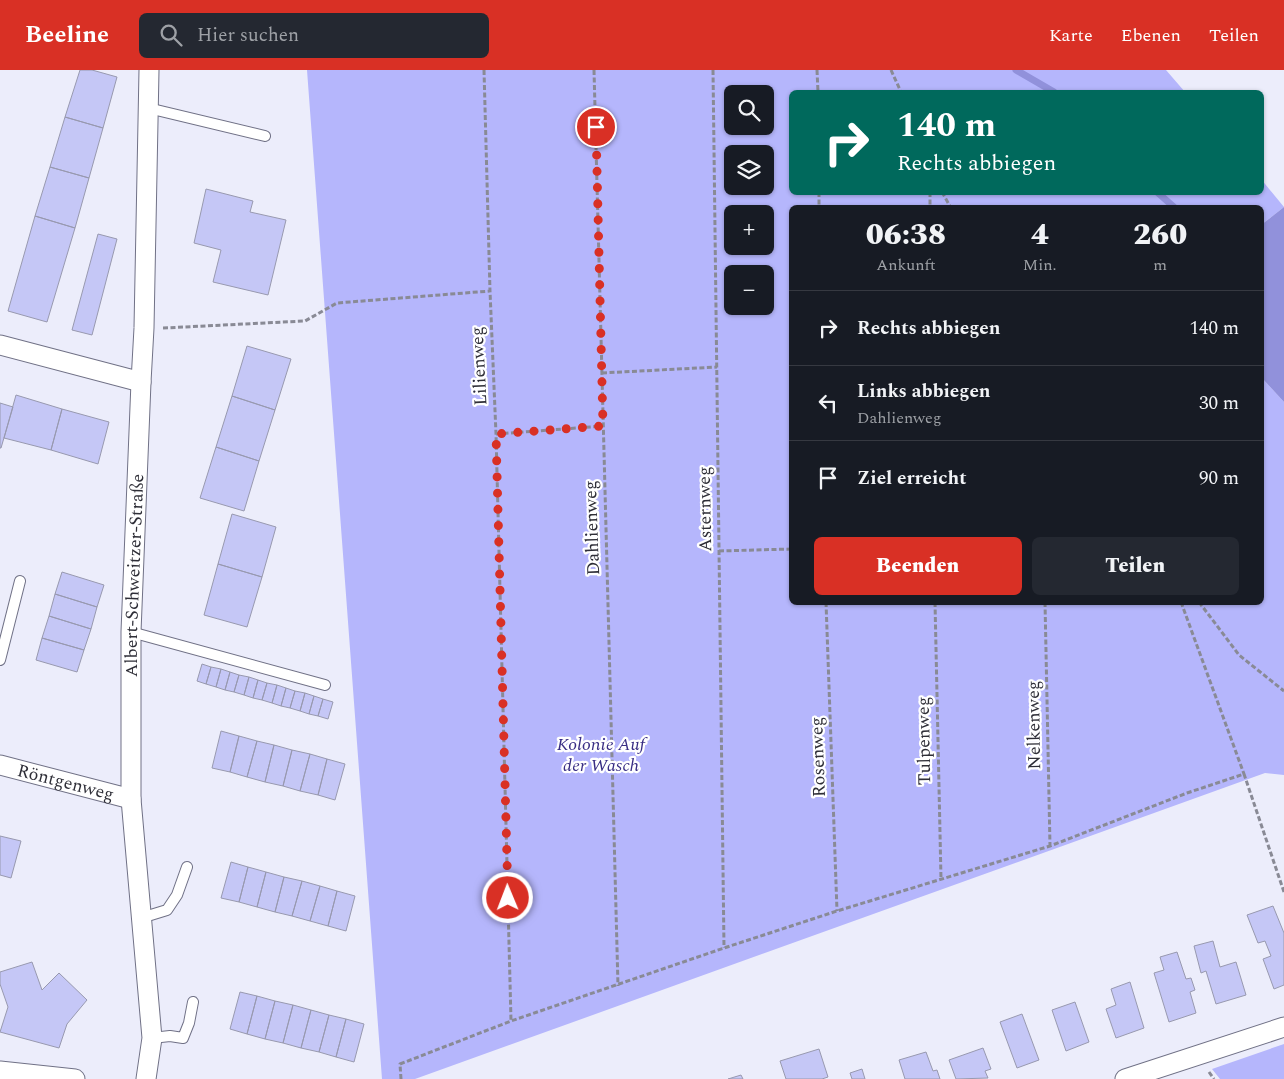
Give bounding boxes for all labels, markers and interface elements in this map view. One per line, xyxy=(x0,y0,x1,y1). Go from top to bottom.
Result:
search box xyxy=(139,13,489,58)
text: Beeline xyxy=(25,17,109,53)
icon: search xyxy=(157,21,185,49)
text: Hier suchen xyxy=(197,21,299,50)
text: Karte xyxy=(1049,22,1093,49)
text: Ebenen xyxy=(1121,22,1181,49)
text: Teilen xyxy=(1209,22,1259,49)
map controls xyxy=(724,85,774,315)
button: search xyxy=(724,85,774,135)
text: 140 m xyxy=(897,99,996,152)
pin xyxy=(575,106,617,148)
icon: right xyxy=(814,110,879,175)
icon: arrive xyxy=(582,113,610,141)
button: layers xyxy=(724,145,774,195)
text: Rechts abbiegen xyxy=(897,147,1056,180)
button: + xyxy=(724,205,774,255)
text: 06:38 xyxy=(866,212,946,258)
text: 4 xyxy=(1031,212,1049,258)
text: 260 xyxy=(1133,212,1187,258)
text: Ankunft xyxy=(876,253,936,277)
text: Min. xyxy=(1023,253,1057,277)
text: m xyxy=(1153,253,1167,277)
button: − xyxy=(724,265,774,315)
icon: right xyxy=(814,314,842,342)
text: Rechts abbiegen xyxy=(857,314,1001,343)
text: 140 m xyxy=(1189,314,1239,343)
street label: Lilienweg xyxy=(463,326,495,406)
text: Links abbiegen xyxy=(857,377,991,406)
icon: left xyxy=(814,389,842,417)
text: 30 m xyxy=(1199,389,1239,418)
text: Dahlienweg xyxy=(857,406,942,430)
icon: arrive xyxy=(814,464,842,492)
text: Ziel erreicht xyxy=(857,464,967,493)
text: 90 m xyxy=(1199,464,1239,493)
street label: Asternweg xyxy=(691,466,719,552)
street label: Albert-Schweitzer-Straße xyxy=(117,473,151,677)
street label: Dahlienweg xyxy=(577,480,607,576)
button: Beenden xyxy=(814,537,1022,595)
button: Teilen xyxy=(1032,537,1239,595)
street label: Nelkenweg xyxy=(1020,680,1048,770)
street label: Tulpenweg xyxy=(910,696,938,786)
street label: Rosenweg xyxy=(803,716,833,798)
park label: Kolonie Auf der Wasch xyxy=(557,731,649,779)
street label: Röntgenweg xyxy=(14,757,117,808)
position arrow xyxy=(481,871,533,923)

